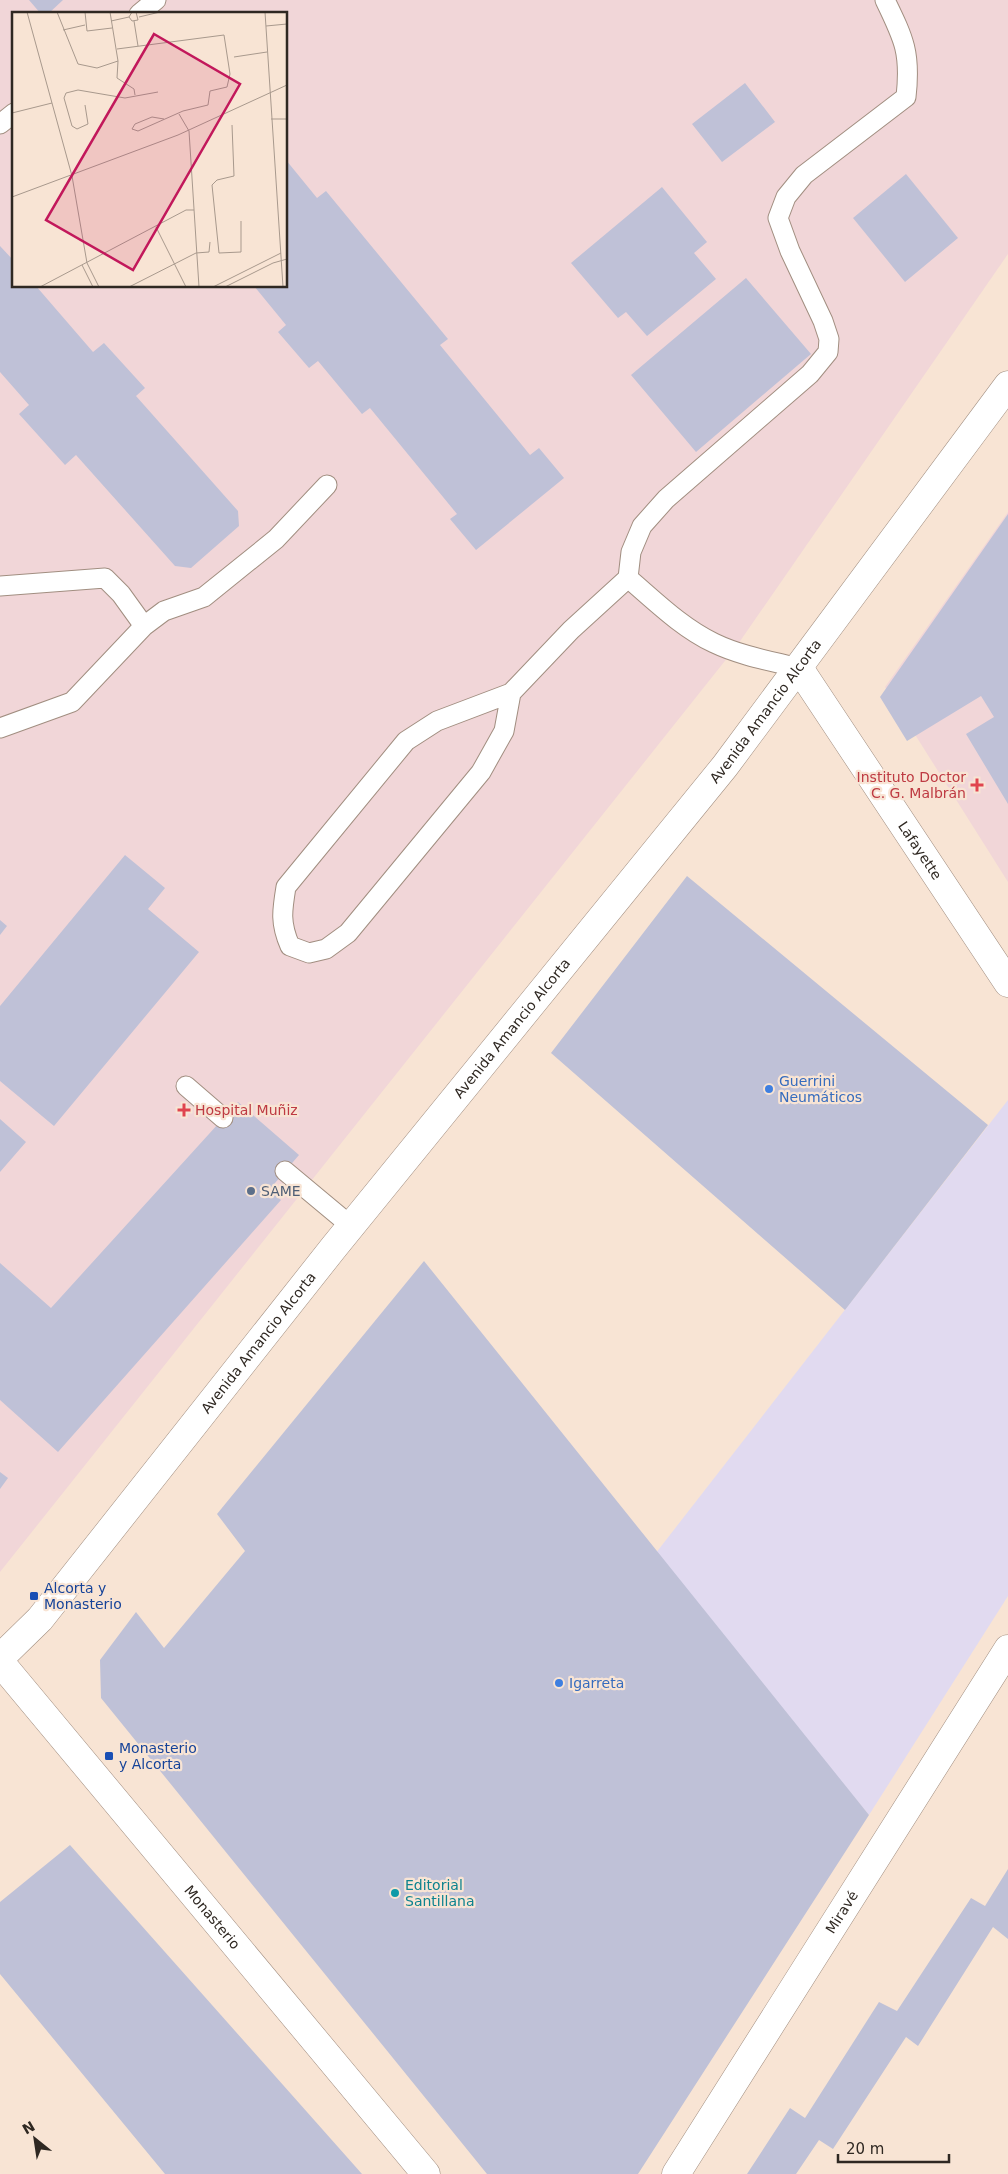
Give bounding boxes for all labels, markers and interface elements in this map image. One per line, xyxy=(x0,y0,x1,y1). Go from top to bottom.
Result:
inset map xyxy=(12,12,288,288)
street label: Avenida Amancio Alcorta xyxy=(706,636,824,786)
place label: Instituto Doctor C. G. Malbrán xyxy=(857,769,966,801)
marker: Instituto Doctor C. G. Malbrán xyxy=(970,778,984,792)
street label: Lafayette xyxy=(895,818,945,883)
street label: Avenida Amancio Alcorta xyxy=(450,955,573,1101)
place label: Guerrini Neumáticos xyxy=(779,1073,862,1105)
marker: Guerrini Neumáticos xyxy=(763,1083,775,1095)
place label: Hospital Muñiz xyxy=(195,1102,298,1118)
marker: Hospital Muñiz xyxy=(177,1103,191,1117)
place label: SAME xyxy=(261,1183,301,1199)
marker: SAME xyxy=(245,1185,257,1197)
street label: Avenida Amancio Alcorta xyxy=(198,1269,319,1416)
place label: Alcorta y Monasterio xyxy=(44,1580,122,1612)
marker: Alcorta y Monasterio xyxy=(28,1590,40,1602)
place label: Igarreta xyxy=(569,1675,624,1691)
marker: Igarreta xyxy=(553,1677,565,1689)
place label: Monasterio y Alcorta xyxy=(119,1740,197,1772)
marker: Monasterio y Alcorta xyxy=(103,1750,115,1762)
place label: Editorial Santillana xyxy=(405,1877,475,1909)
street label: Monasterio xyxy=(181,1882,243,1952)
marker: Editorial Santillana xyxy=(389,1887,401,1899)
street label: Miravé xyxy=(822,1888,861,1936)
north arrow xyxy=(10,2114,60,2164)
text: N xyxy=(19,2118,38,2138)
scale bar xyxy=(838,2132,949,2164)
text: 20 m xyxy=(846,2140,884,2158)

